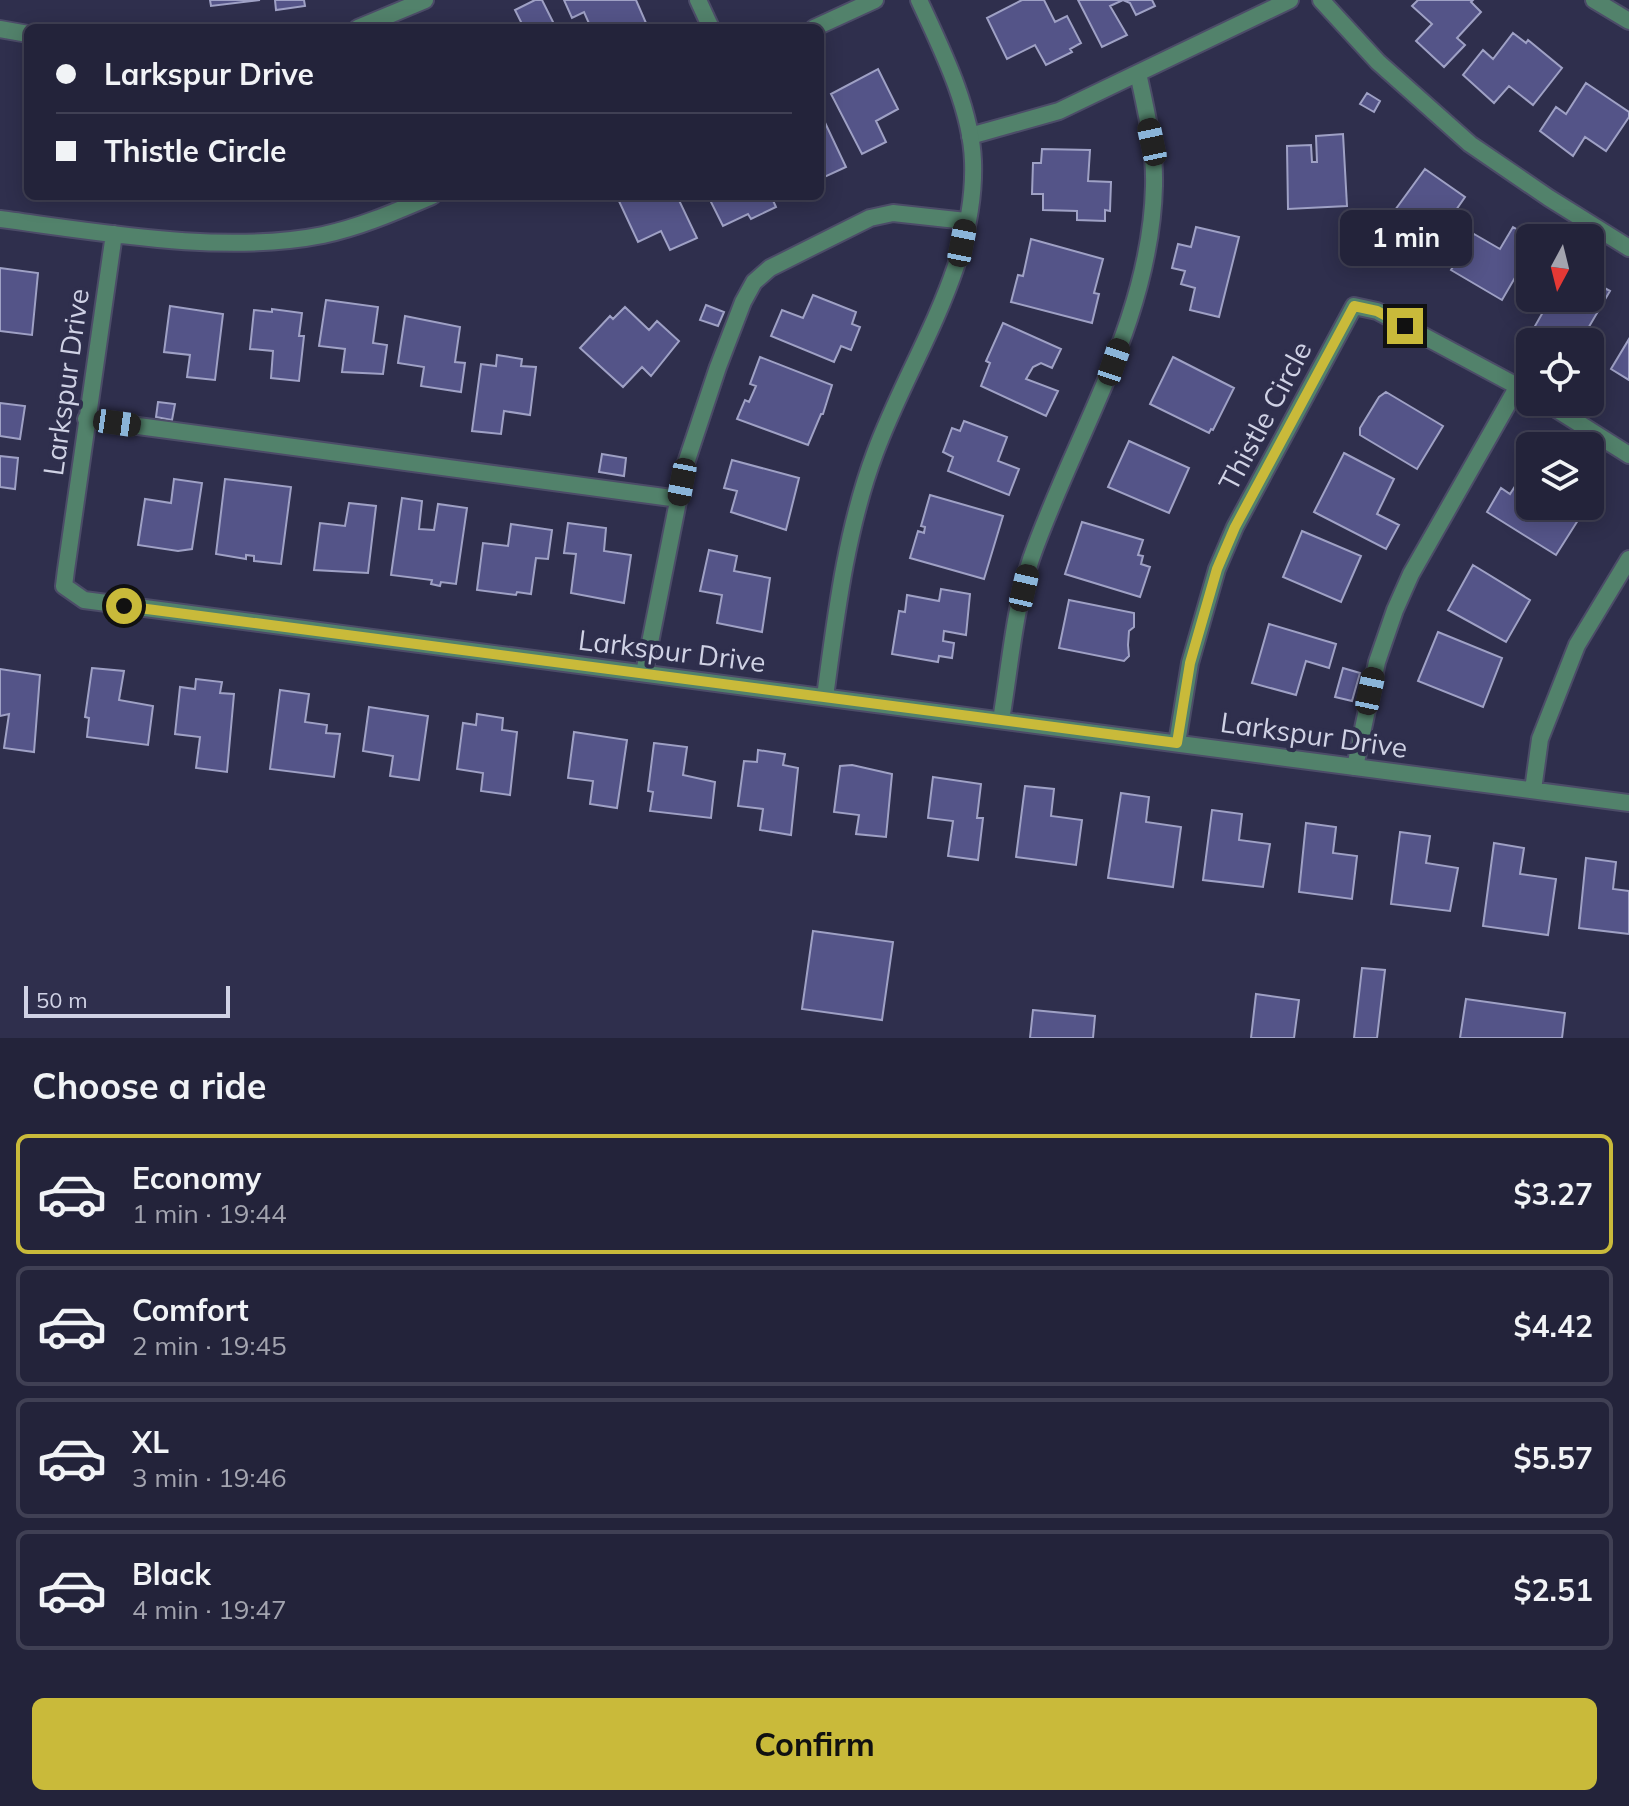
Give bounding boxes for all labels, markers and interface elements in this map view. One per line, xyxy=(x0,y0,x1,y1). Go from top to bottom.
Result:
text: Larkspur Drive xyxy=(104,55,314,93)
car xyxy=(1135,116,1169,168)
text: Thistle Circle xyxy=(104,132,287,170)
callout: 1 min xyxy=(1339,210,1471,266)
car xyxy=(946,217,978,269)
text: 1 min xyxy=(1372,221,1440,254)
north arrow xyxy=(1516,224,1604,312)
map controls xyxy=(1516,224,1604,520)
street label: Larkspur Drive xyxy=(35,286,96,478)
route end xyxy=(1387,308,1423,344)
button: locate xyxy=(1516,328,1604,416)
car xyxy=(1095,335,1133,389)
street label: Thistle Circle xyxy=(1211,335,1319,497)
car xyxy=(92,408,142,438)
button: layers xyxy=(1516,432,1604,520)
car xyxy=(666,456,698,508)
car xyxy=(1007,562,1041,614)
route start xyxy=(106,588,142,624)
street label: Larkspur Drive xyxy=(576,622,768,679)
car xyxy=(1353,665,1387,717)
street label: Larkspur Drive xyxy=(1218,704,1410,765)
scale bar xyxy=(24,982,230,1018)
text: 50 m xyxy=(36,986,87,1014)
text: Choose a ride xyxy=(32,1063,266,1108)
icon: car xyxy=(36,1158,108,1230)
text: Economy xyxy=(132,1159,261,1197)
text: $3.27 xyxy=(1514,1175,1593,1213)
text: 1 min · 19:44 xyxy=(132,1197,287,1230)
icon: car xyxy=(36,1290,108,1362)
text: Comfort xyxy=(132,1291,249,1329)
text: $4.42 xyxy=(1514,1307,1593,1345)
text: 2 min · 19:45 xyxy=(132,1329,287,1362)
icon: car xyxy=(36,1422,108,1494)
text: XL xyxy=(132,1423,169,1461)
text: $5.57 xyxy=(1514,1439,1593,1477)
text: 3 min · 19:46 xyxy=(132,1461,287,1494)
icon: car xyxy=(36,1554,108,1626)
text: Black xyxy=(132,1555,211,1593)
text: $2.51 xyxy=(1514,1571,1593,1609)
text: 4 min · 19:47 xyxy=(132,1593,287,1626)
button: Confirm xyxy=(32,1698,1597,1790)

